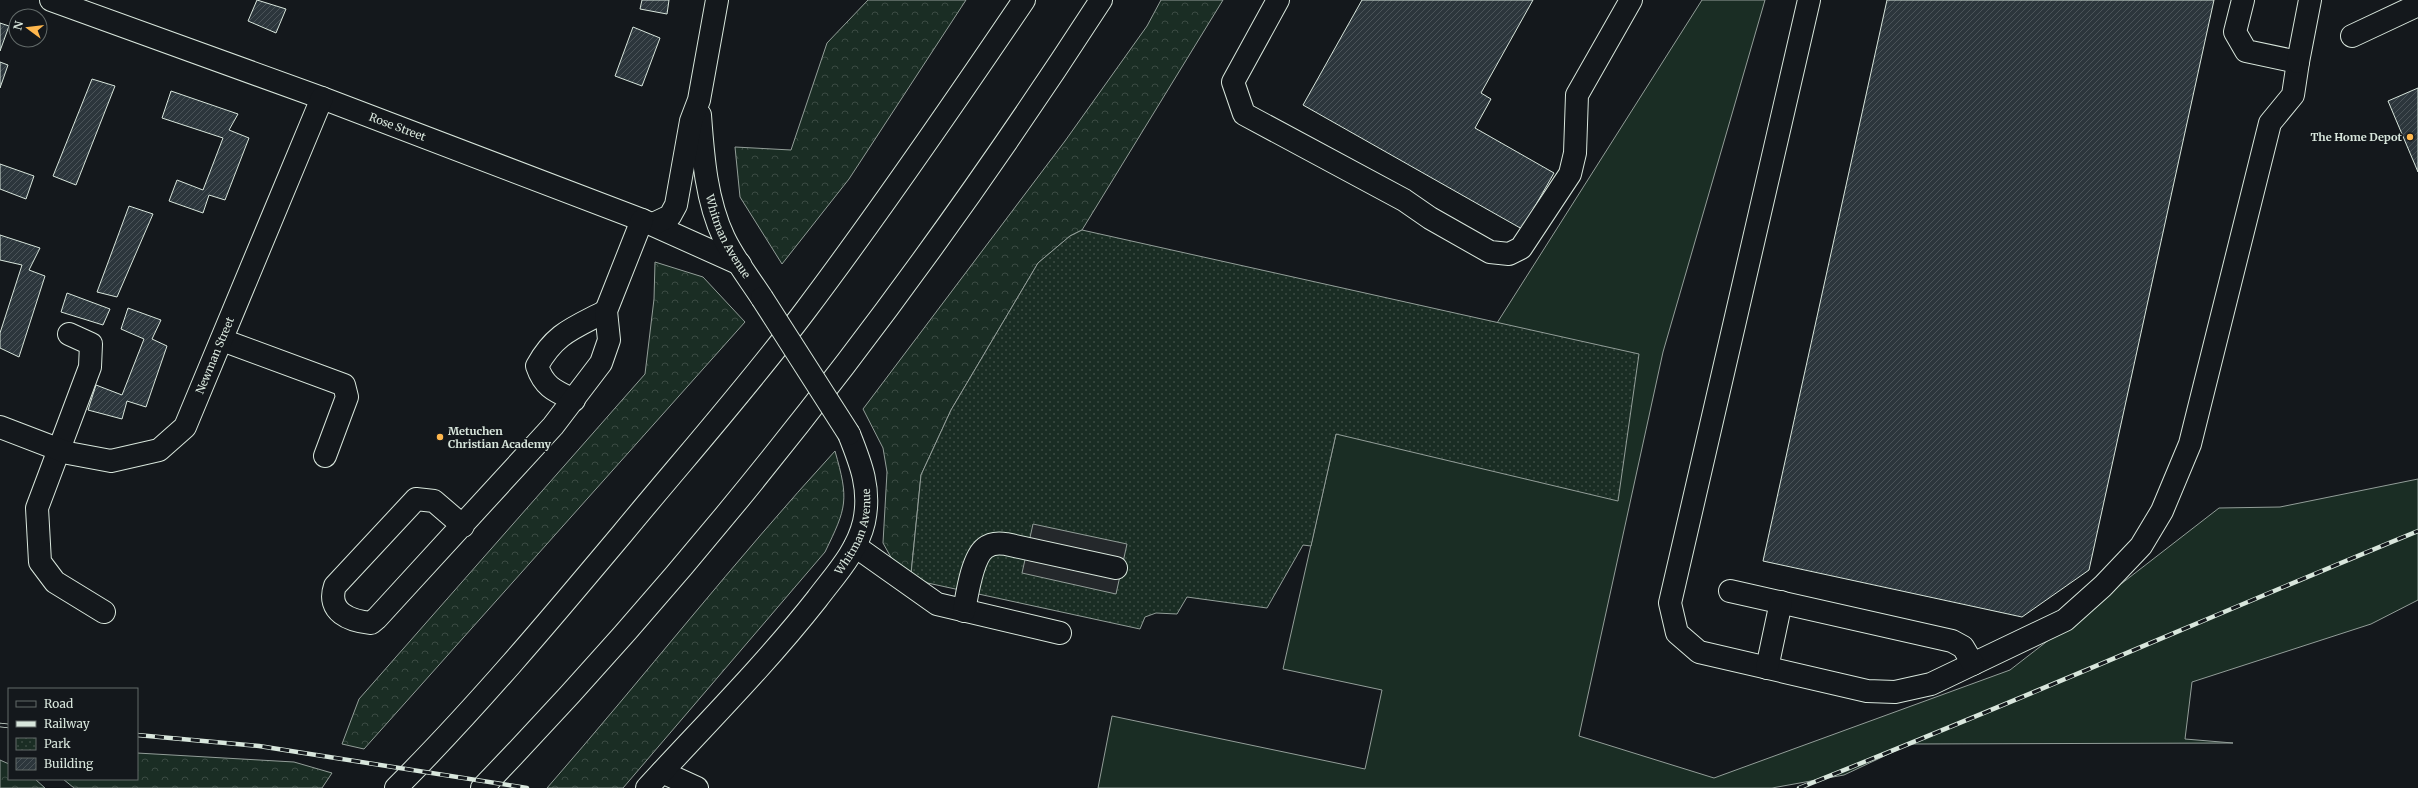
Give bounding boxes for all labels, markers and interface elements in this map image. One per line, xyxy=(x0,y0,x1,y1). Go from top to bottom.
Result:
north arrow xyxy=(8,8,48,48)
text: N xyxy=(10,19,26,31)
street label: Rose Street xyxy=(367,110,428,144)
place label: The Home Depot xyxy=(2310,130,2403,144)
marker: The Home Depot xyxy=(2405,132,2415,142)
street label: Whitman Avenue xyxy=(702,192,754,281)
street label: Newman Street xyxy=(193,314,237,396)
place label: Metuchen Christian Academy xyxy=(448,424,552,451)
marker: Metuchen Christian Academy xyxy=(435,432,445,442)
street label: Whitman Avenue xyxy=(831,488,873,578)
legend xyxy=(8,688,138,780)
text: Road xyxy=(44,696,73,711)
text: Railway xyxy=(44,716,90,731)
text: Park xyxy=(44,736,71,751)
text: Building xyxy=(44,756,94,771)

